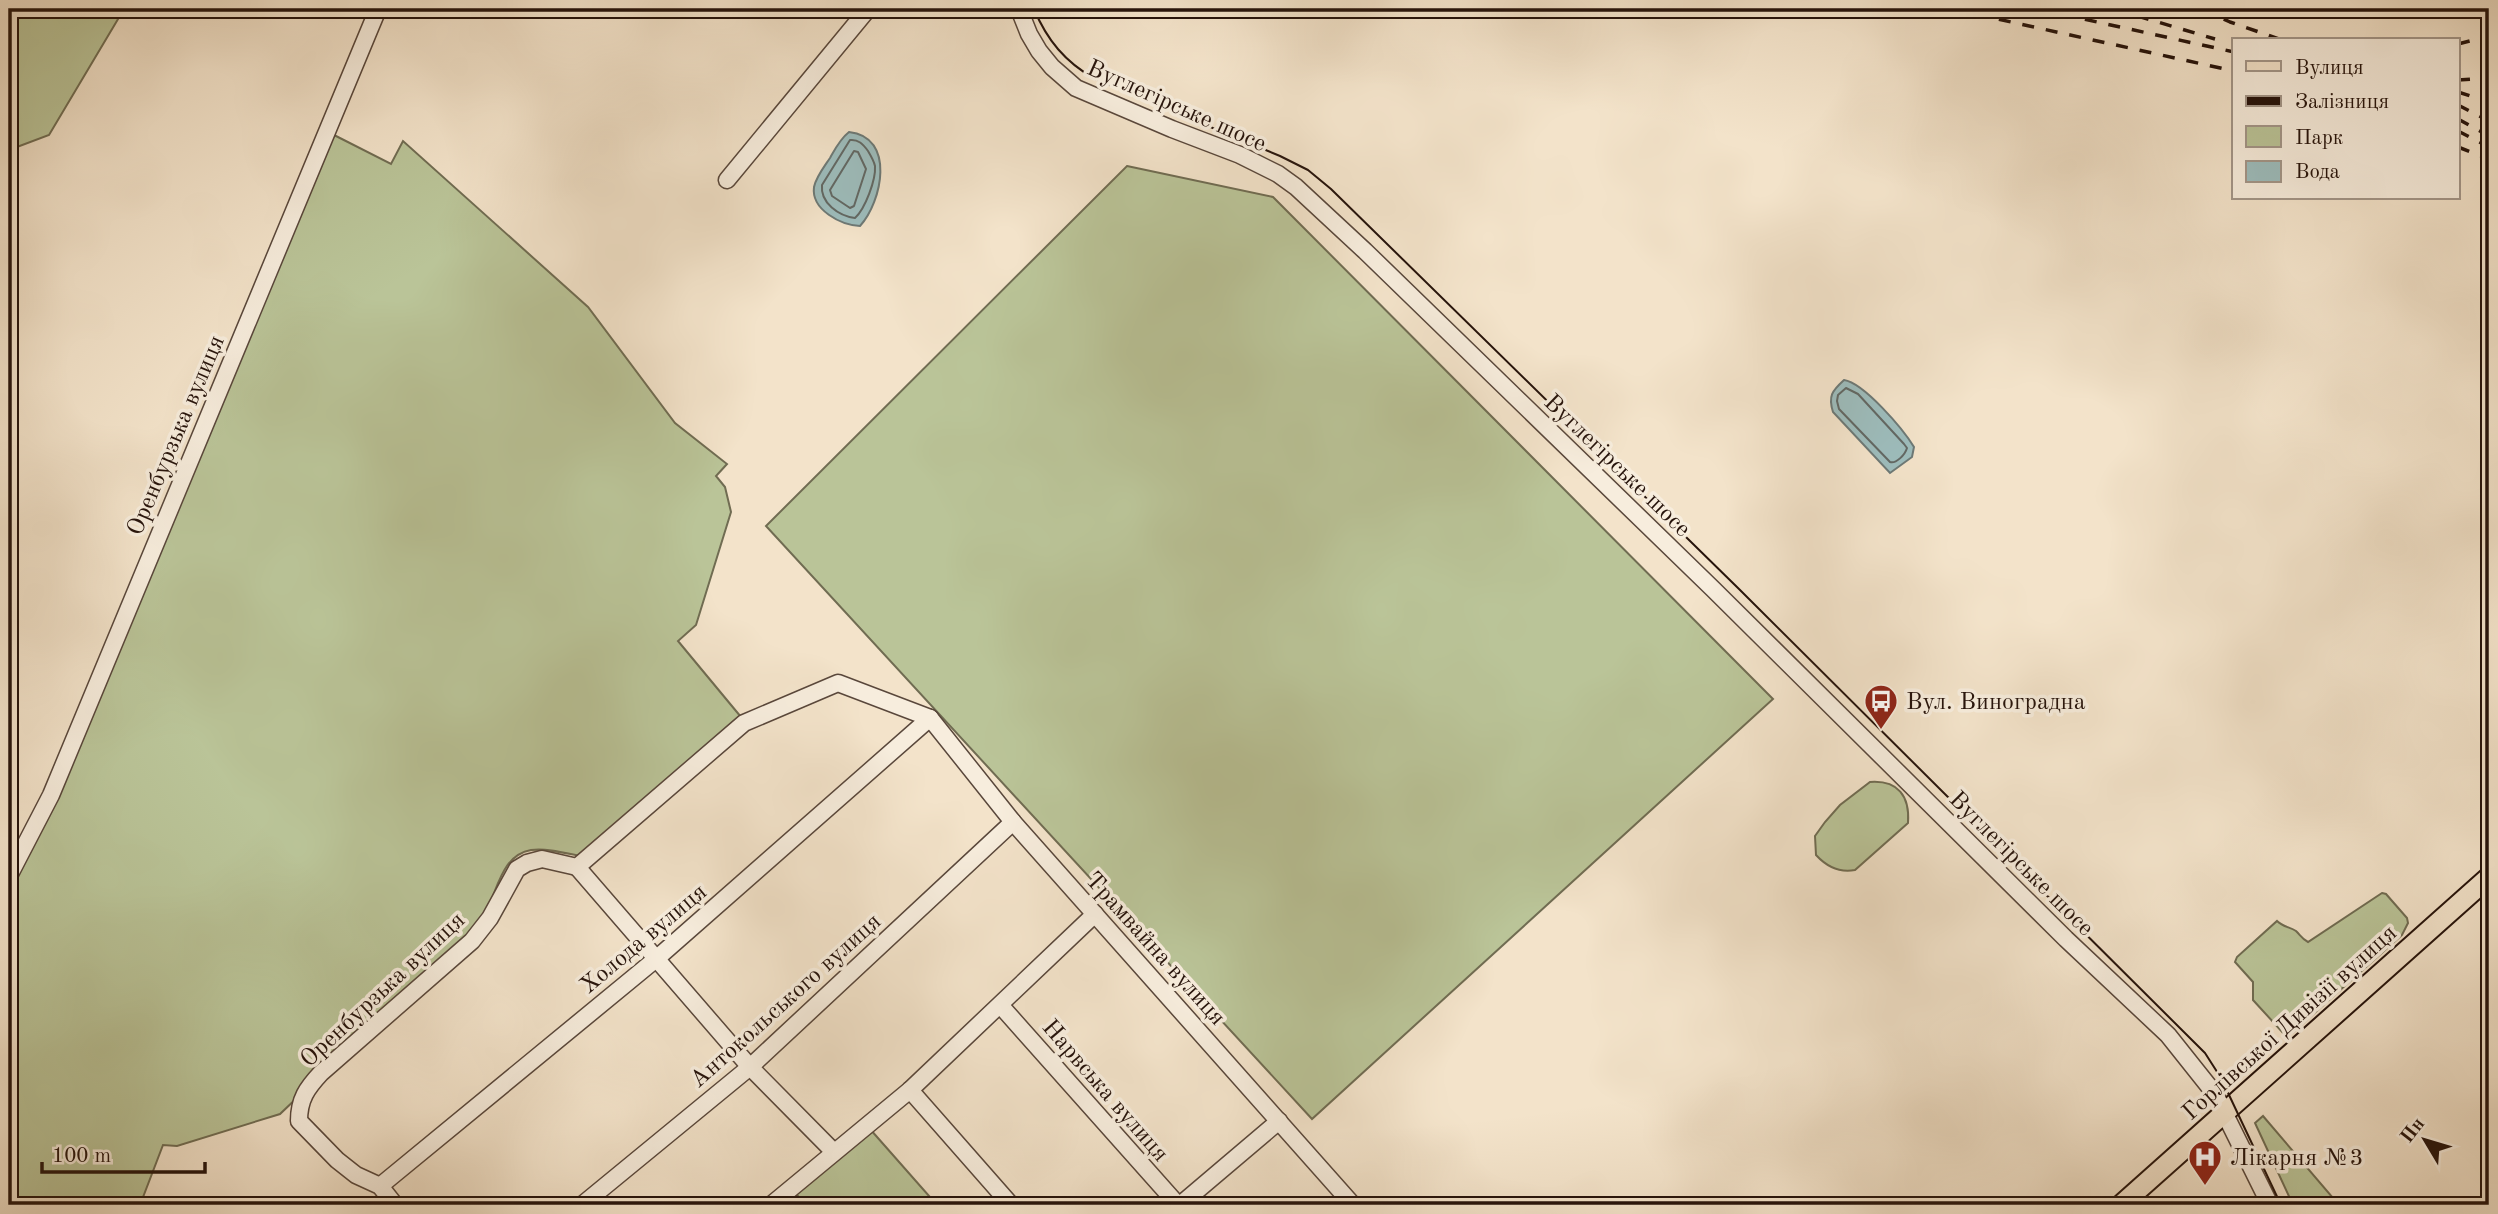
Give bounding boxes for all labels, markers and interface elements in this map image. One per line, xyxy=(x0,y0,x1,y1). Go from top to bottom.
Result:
legend xyxy=(2232,38,2460,200)
street label: Вуглегірське шосе xyxy=(1083,56,1269,157)
text: Вулиця xyxy=(2295,58,2364,79)
text: Залізниця xyxy=(2295,92,2389,113)
text: Парк xyxy=(2295,128,2344,149)
text: Вода xyxy=(2295,162,2340,183)
street label: Оренбурзька вулиця xyxy=(124,332,230,539)
street label: Вуглегірське шосе xyxy=(1539,391,1695,542)
bus stop icon: Вул. Виноградна xyxy=(1862,682,1900,731)
place label: Вул. Виноградна xyxy=(1906,691,2086,715)
street label: Вуглегірське шосе xyxy=(1944,787,2098,941)
street label: Трамвайна вулиця xyxy=(1080,868,1229,1030)
street label: Холода вулиця xyxy=(577,880,712,999)
street label: Оренбурзька вулиця xyxy=(297,908,470,1073)
street label: Антокольського вулиця xyxy=(686,910,886,1093)
street label: Горлівської Дивізії вулиця xyxy=(2179,921,2402,1126)
street label: Нарвська вулиця xyxy=(1037,1016,1172,1167)
north arrow xyxy=(2390,1106,2460,1176)
text: Пн xyxy=(2398,1115,2429,1147)
scale bar xyxy=(42,1130,205,1174)
hospital icon: Лікарня №3 xyxy=(2186,1138,2224,1187)
text: 100 m xyxy=(52,1146,111,1167)
place label: Лікарня №3 xyxy=(2230,1147,2363,1171)

